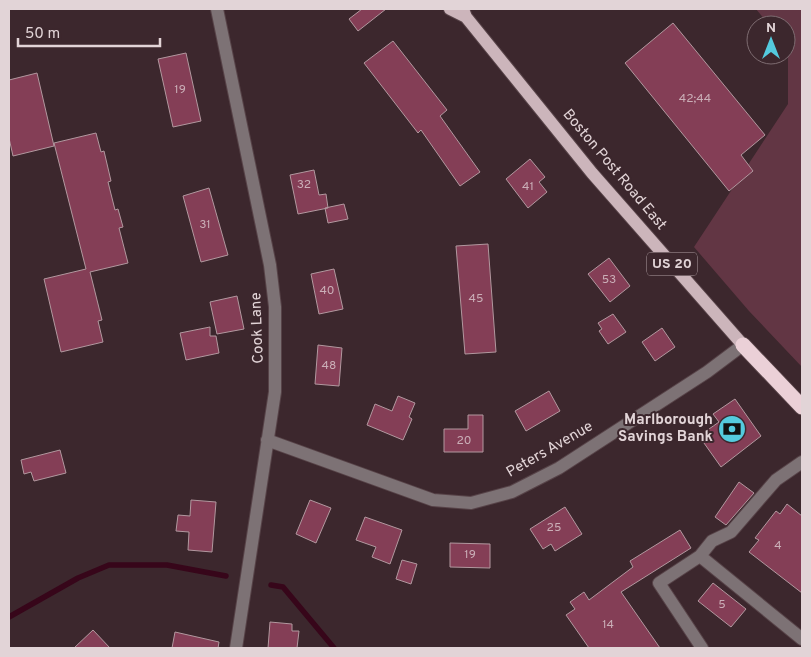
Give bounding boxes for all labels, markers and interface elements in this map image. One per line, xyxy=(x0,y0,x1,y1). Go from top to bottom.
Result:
scale bar xyxy=(18,15,160,47)
north arrow xyxy=(746,15,796,65)
text: N xyxy=(766,20,776,37)
text: 50 m xyxy=(25,25,60,44)
house number: 19 xyxy=(174,82,186,98)
house number: 42;44 xyxy=(679,91,711,107)
street label: Boston Post Road East xyxy=(558,106,670,234)
house number: 32 xyxy=(297,177,311,193)
house number: 41 xyxy=(522,179,534,195)
house number: 31 xyxy=(199,217,211,233)
road number: US 20 xyxy=(647,252,697,276)
house number: 53 xyxy=(602,272,616,288)
house number: 40 xyxy=(319,283,335,299)
house number: 45 xyxy=(469,291,483,307)
street label: Cook Lane xyxy=(247,292,269,364)
house number: 48 xyxy=(322,358,336,374)
place label: Marlborough Savings Bank xyxy=(618,411,713,447)
bank icon: Marlborough Savings Bank xyxy=(717,414,747,444)
street label: Peters Avenue xyxy=(503,418,597,482)
house number: 20 xyxy=(456,433,472,449)
house number: 25 xyxy=(547,520,561,536)
house number: 4 xyxy=(774,538,782,554)
house number: 19 xyxy=(464,547,476,563)
house number: 5 xyxy=(718,597,726,613)
house number: 14 xyxy=(602,617,614,633)

